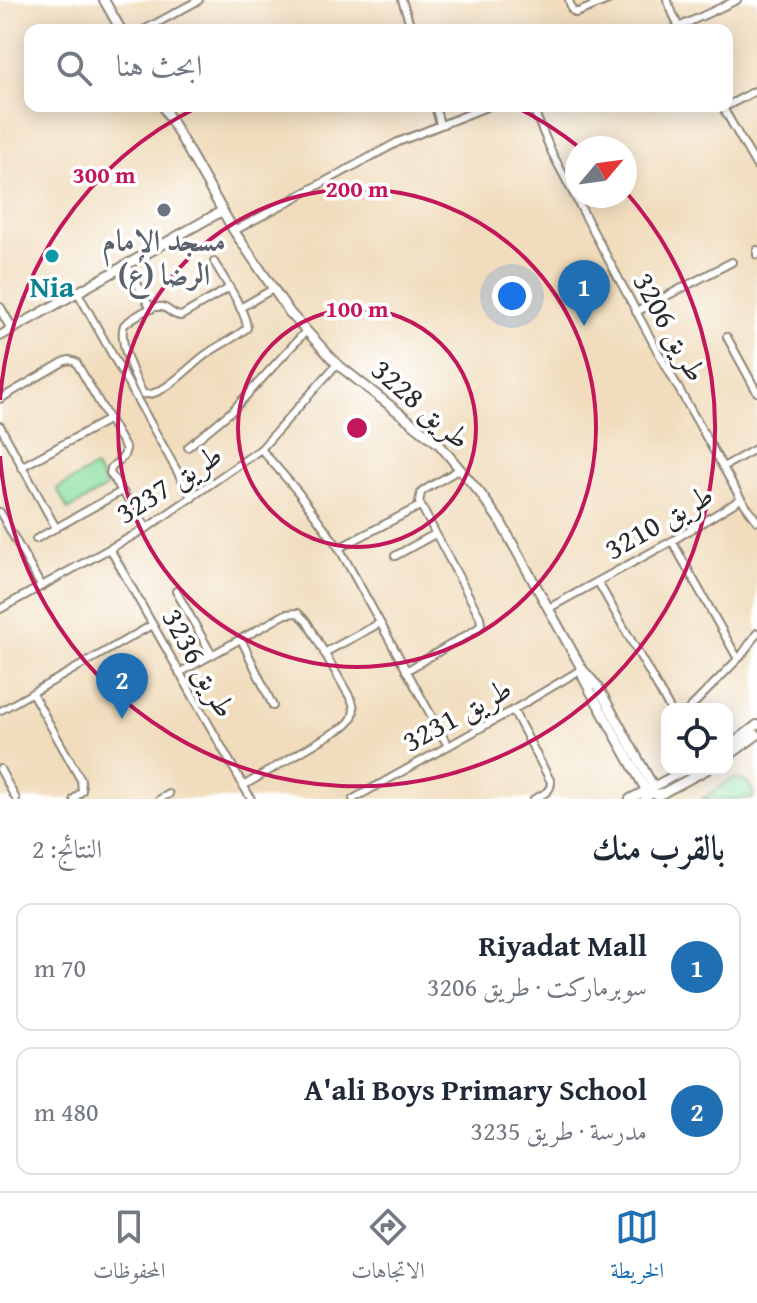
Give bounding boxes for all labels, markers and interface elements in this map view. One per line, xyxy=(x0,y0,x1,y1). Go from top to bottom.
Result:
search box xyxy=(24,24,733,112)
text: ابحث هنا xyxy=(116,43,203,87)
icon: search xyxy=(52,46,96,90)
north arrow xyxy=(565,136,637,208)
text: 300 m xyxy=(72,157,136,192)
text: 200 m xyxy=(325,171,389,206)
marker: مسجد الإمام الرضا (ع) xyxy=(155,201,173,219)
place label: مسجد الإمام الرضا (ع) xyxy=(102,218,226,299)
marker: Nia xyxy=(43,247,61,265)
pin: 1 xyxy=(558,260,610,326)
place label: Nia xyxy=(30,264,75,308)
street label: طريق 3206 xyxy=(623,264,719,389)
your location xyxy=(492,276,532,316)
text: 100 m xyxy=(325,291,389,326)
street label: طريق 3228 xyxy=(362,348,481,459)
centre of rings xyxy=(343,414,371,442)
street label: طريق 3237 xyxy=(106,432,230,534)
street label: طريق 3210 xyxy=(596,472,721,570)
street label: طريق 3236 xyxy=(152,600,248,725)
pin: 2 xyxy=(96,653,148,719)
street label: طريق 3231 xyxy=(394,666,519,762)
map controls xyxy=(661,703,733,775)
button: locate xyxy=(661,703,733,775)
text: بالقرب منك xyxy=(592,822,725,871)
text: النتائج: 2 xyxy=(32,829,102,868)
text: Riyadat Mall xyxy=(478,923,647,967)
text: 70 m xyxy=(34,948,86,987)
text: 1 xyxy=(690,948,704,987)
text: سوبرماركت · طريق 3206 xyxy=(427,967,647,1006)
text: A'ali Boys Primary School xyxy=(304,1067,647,1111)
text: 480 m xyxy=(34,1092,99,1131)
text: 2 xyxy=(690,1092,704,1131)
text: مدرسة · طريق 3235 xyxy=(471,1111,647,1150)
tab: المحفوظات xyxy=(93,1205,165,1292)
tab: الاتجاهات xyxy=(351,1205,425,1292)
tab: الخريطة xyxy=(611,1205,664,1292)

